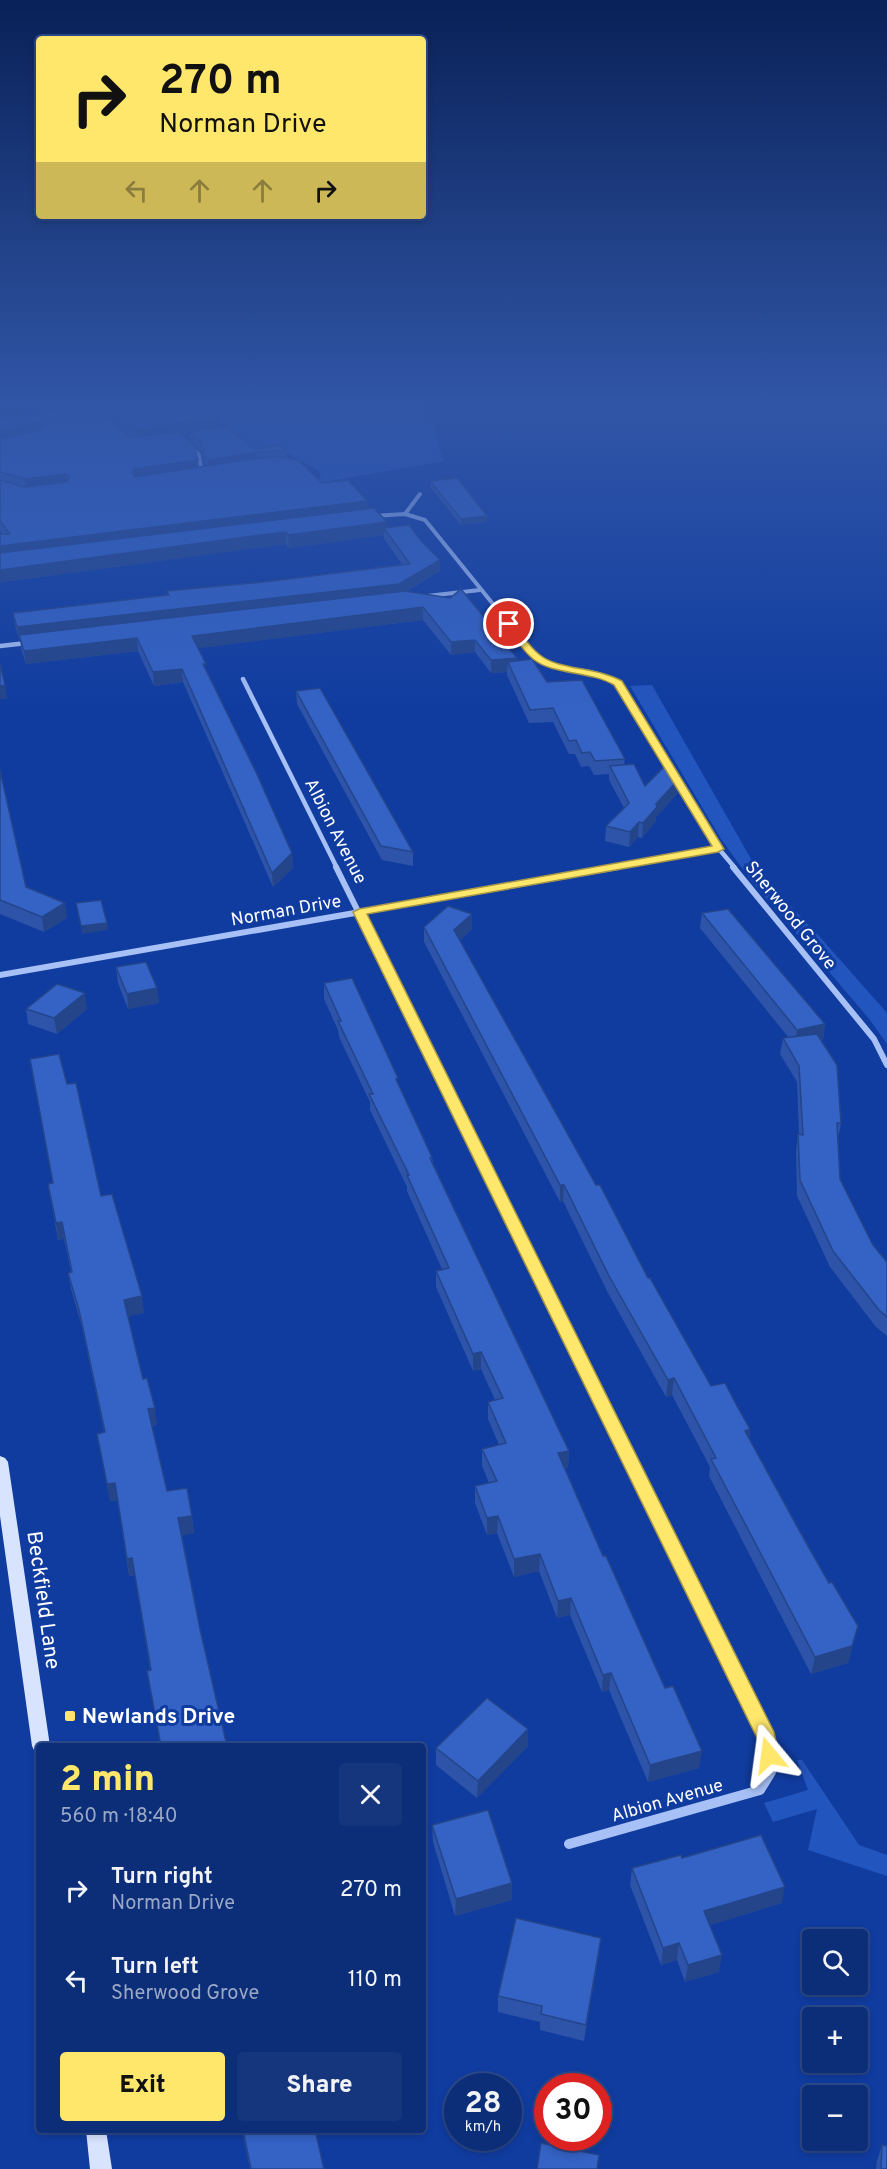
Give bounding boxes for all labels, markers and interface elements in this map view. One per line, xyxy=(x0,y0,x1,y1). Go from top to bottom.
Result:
text: 270 m xyxy=(159,56,282,109)
icon: right xyxy=(60,60,138,138)
text: Norman Drive xyxy=(159,108,327,142)
icon: left xyxy=(120,174,153,207)
icon: ahead xyxy=(183,174,216,207)
icon: ahead xyxy=(246,174,279,207)
icon: right xyxy=(309,174,342,207)
pin xyxy=(483,598,534,649)
icon: arrive xyxy=(492,607,525,640)
street label: Albion Avenue xyxy=(298,775,371,888)
street label: Sherwood Grove xyxy=(739,857,841,975)
street label: Norman Drive xyxy=(229,890,343,933)
street label: Beckfield Lane xyxy=(19,1529,66,1671)
place label: Newlands Drive xyxy=(82,1704,235,1731)
marker: Newlands Drive xyxy=(63,1709,77,1723)
position arrow xyxy=(737,1723,801,1787)
text: 2 min xyxy=(60,1758,155,1804)
button: close xyxy=(339,1763,402,1826)
street label: Albion Avenue xyxy=(609,1774,726,1828)
text: 560 m · 18:40 xyxy=(60,1804,178,1830)
text: Turn right xyxy=(111,1864,213,1891)
icon: right xyxy=(60,1874,93,1907)
text: 270 m xyxy=(340,1877,402,1904)
text: Norman Drive xyxy=(111,1891,235,1917)
map controls xyxy=(802,1929,868,2151)
button: search xyxy=(802,1929,868,1995)
text: Turn left xyxy=(111,1954,199,1981)
icon: left xyxy=(60,1964,93,1997)
text: 110 m xyxy=(348,1967,402,1994)
text: Sherwood Grove xyxy=(111,1981,259,2007)
button: + xyxy=(802,2007,868,2073)
button: Exit xyxy=(60,2052,225,2121)
button: Share xyxy=(237,2052,402,2121)
speed limit sign: 30 xyxy=(534,2073,612,2151)
button: − xyxy=(802,2085,868,2151)
text: 28 xyxy=(464,2086,502,2123)
text: km/h xyxy=(465,2118,501,2137)

